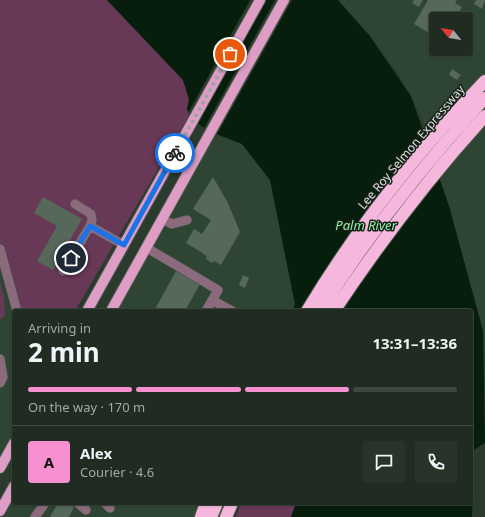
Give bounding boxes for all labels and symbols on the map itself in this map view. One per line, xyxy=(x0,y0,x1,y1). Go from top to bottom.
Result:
north arrow xyxy=(429,12,473,56)
pin xyxy=(213,37,247,71)
street label: Lee Roy Selmon Expressway xyxy=(354,80,469,213)
courier xyxy=(155,133,195,173)
water label: Palm River xyxy=(335,216,398,234)
pin xyxy=(54,241,88,275)

